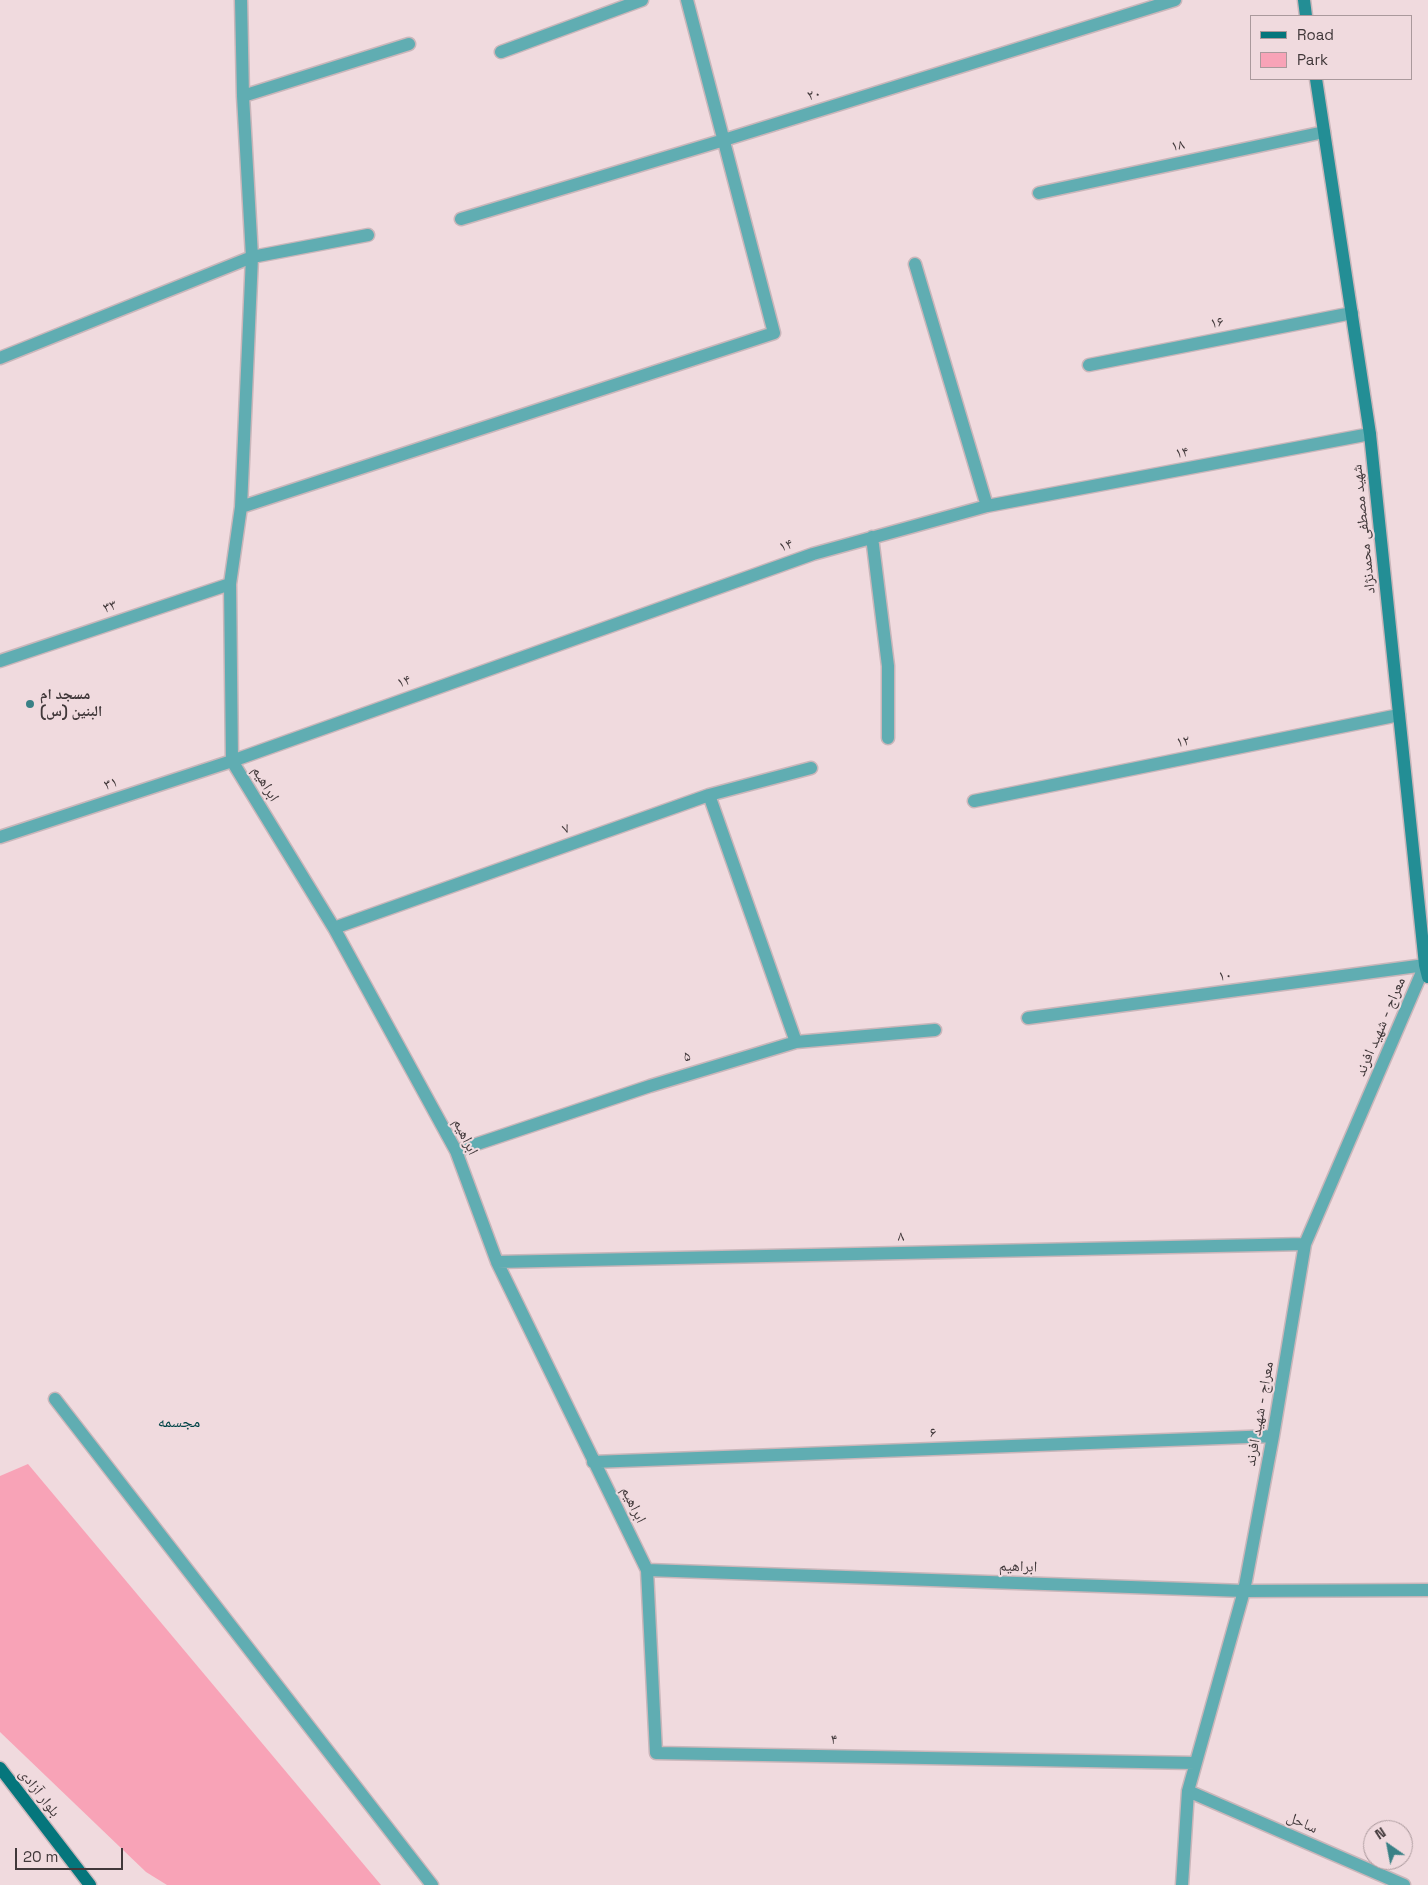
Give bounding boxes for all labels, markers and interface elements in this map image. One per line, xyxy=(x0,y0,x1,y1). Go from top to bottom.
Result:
legend xyxy=(1250,15,1413,80)
text: Road xyxy=(1297,25,1334,44)
text: Park xyxy=(1297,50,1328,69)
street label: ۲۰ xyxy=(805,84,823,106)
street label: ۱۸ xyxy=(1170,136,1186,156)
street label: ۱۶ xyxy=(1209,313,1225,333)
street label: ۱۴ xyxy=(1174,443,1190,463)
street label: شهید مصطفی محمدنژاد xyxy=(1348,463,1380,595)
street label: ۱۴ xyxy=(777,535,795,557)
street label: ۳۳ xyxy=(101,596,119,618)
street label: ۱۴ xyxy=(395,671,413,693)
place label: مسجد ام البنین (س) xyxy=(40,686,102,721)
marker: مسجد ام البنین (س) xyxy=(24,698,36,710)
street label: ۱۲ xyxy=(1175,732,1191,752)
street label: ابراهیم xyxy=(247,763,283,805)
street label: ۳۱ xyxy=(102,773,120,795)
street label: ۷ xyxy=(560,819,572,839)
street label: ۱۰ xyxy=(1217,966,1233,986)
street label: معراج - شهید افرند xyxy=(1352,975,1410,1079)
street label: ۵ xyxy=(681,1047,693,1067)
street label: ابراهیم xyxy=(449,1116,481,1158)
street label: ۸ xyxy=(897,1228,905,1246)
street label: معراج - شهید افرند xyxy=(1242,1360,1278,1468)
district label: مجسمه xyxy=(158,1413,200,1433)
street label: ۶ xyxy=(929,1424,937,1442)
street label: ابراهیم xyxy=(617,1484,649,1526)
street label: ابراهیم xyxy=(999,1557,1037,1577)
street label: ۴ xyxy=(830,1731,838,1749)
street label: بلوار آزادی xyxy=(15,1765,63,1821)
street label: ساحل xyxy=(1284,1808,1320,1838)
north arrow xyxy=(1363,1820,1413,1870)
text: N xyxy=(1372,1823,1389,1843)
scale bar xyxy=(18,1838,125,1870)
text: 20 m xyxy=(23,1847,58,1866)

